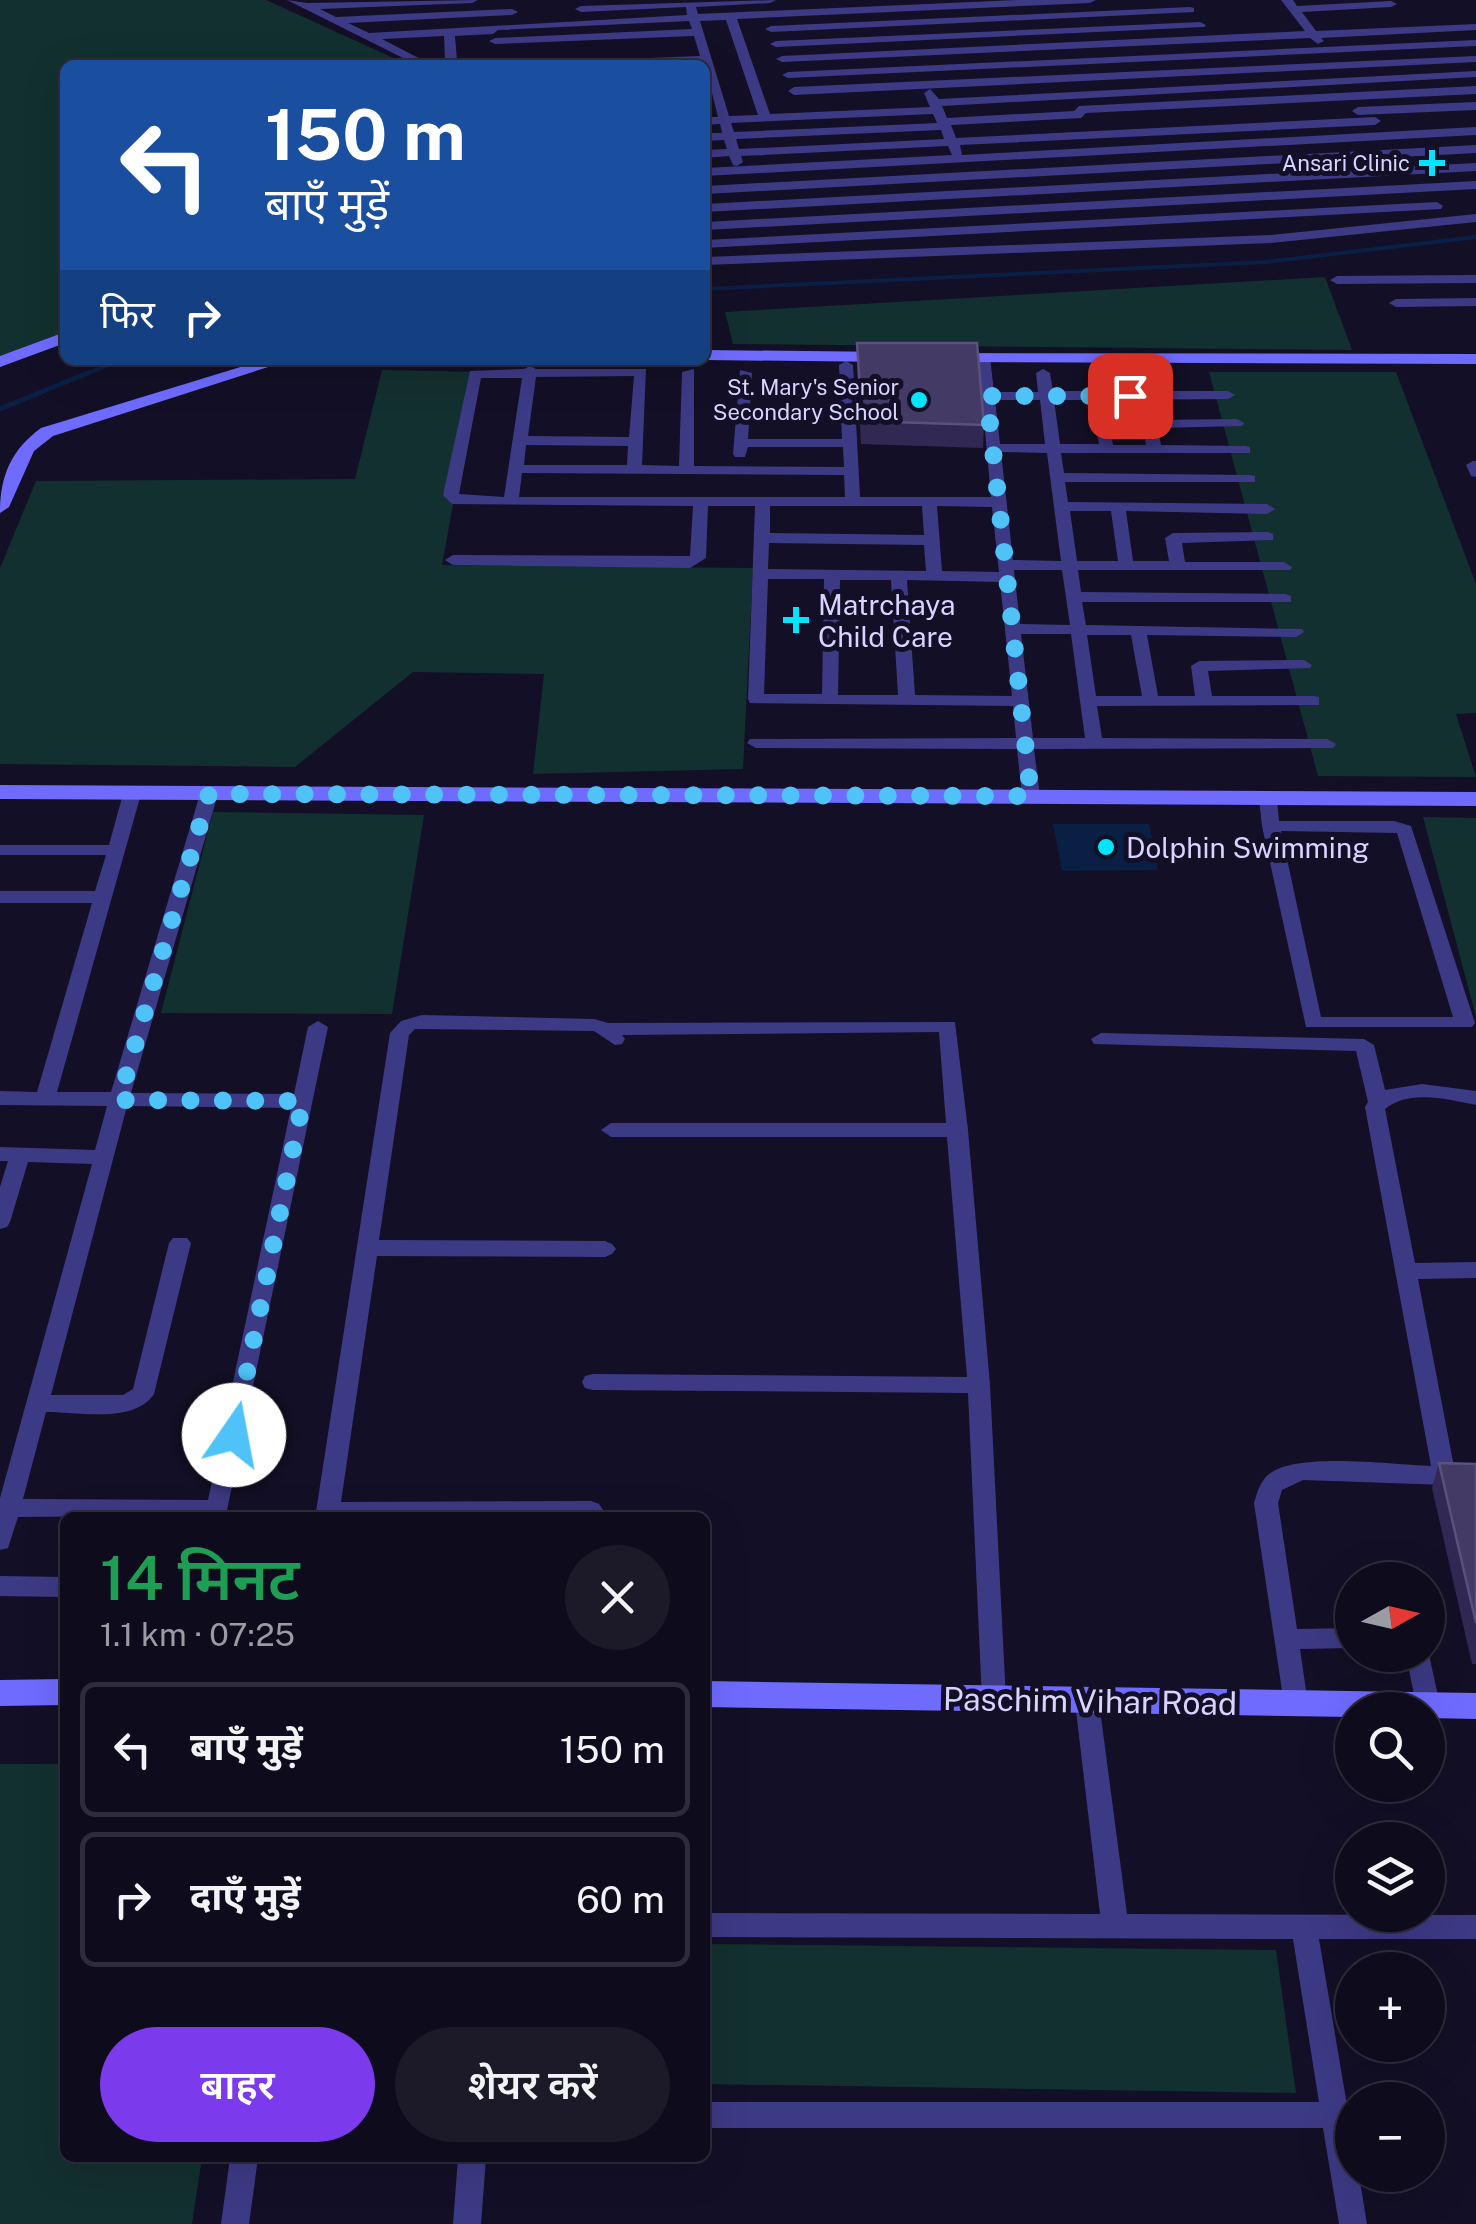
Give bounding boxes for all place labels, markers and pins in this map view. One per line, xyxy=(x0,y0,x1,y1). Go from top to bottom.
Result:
place label: Ansari Clinic xyxy=(1282,150,1410,176)
marker: Ansari Clinic xyxy=(1419,150,1445,176)
pin xyxy=(1088,354,1173,439)
place label: St. Mary's Senior Secondary School xyxy=(713,374,899,425)
marker: St. Mary's Senior Secondary School xyxy=(908,389,930,411)
place label: Matrchaya Child Care xyxy=(818,588,955,653)
marker: Matrchaya Child Care xyxy=(783,607,809,633)
place label: Dolphin Swimming xyxy=(1126,831,1370,864)
marker: Dolphin Swimming xyxy=(1095,836,1117,858)

